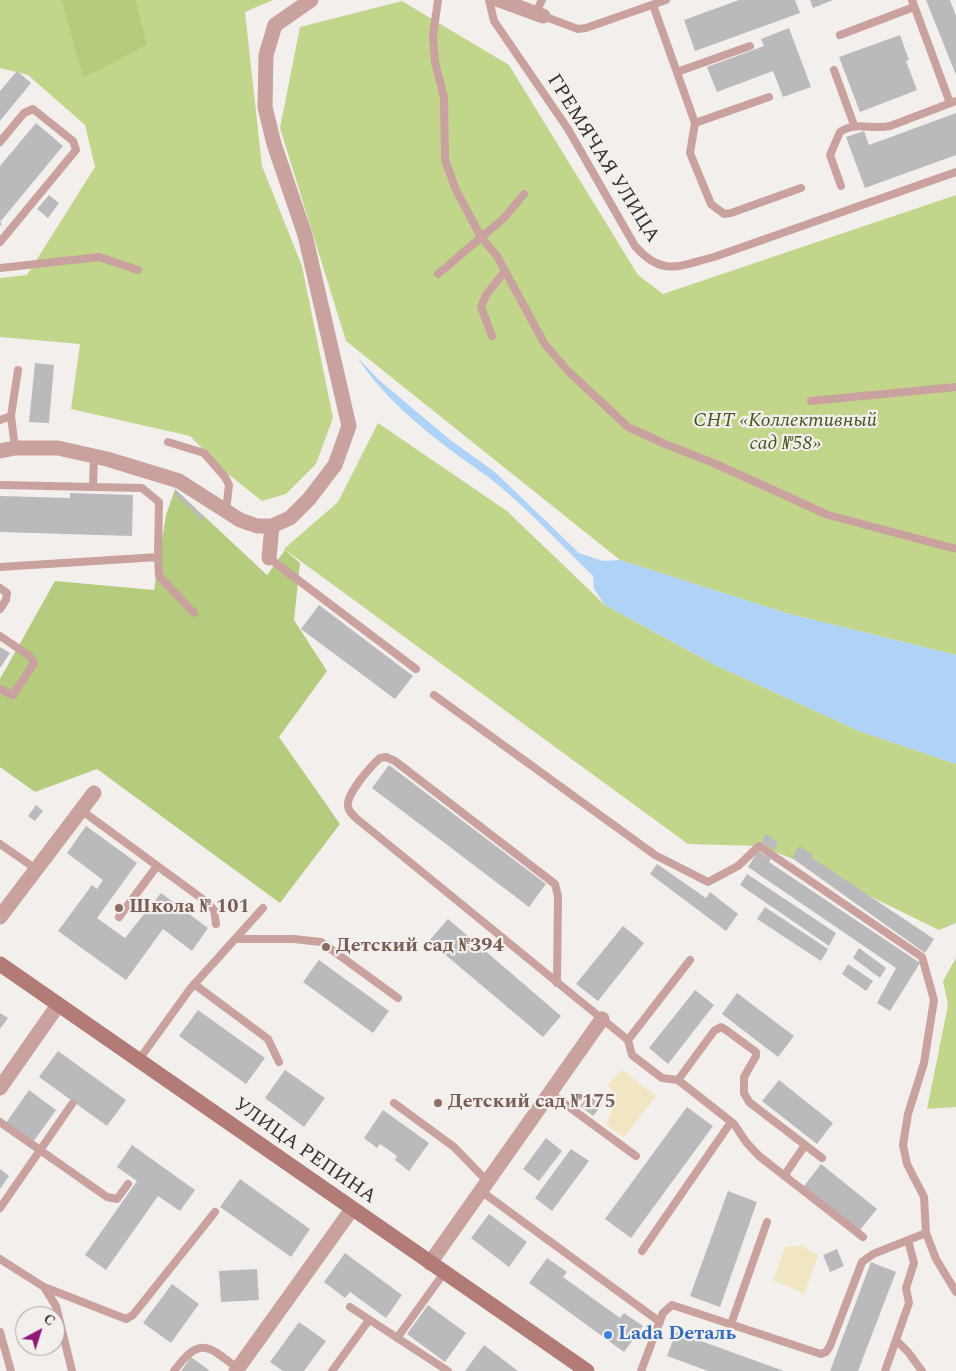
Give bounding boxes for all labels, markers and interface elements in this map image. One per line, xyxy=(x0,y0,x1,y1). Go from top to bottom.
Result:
street label: ГРЕМЯЧАЯ УЛИЦА xyxy=(540,70,664,248)
park label: СНТ «Коллективный сад №58» xyxy=(693,410,877,457)
place label: Школа № 101 xyxy=(129,896,250,920)
marker: Школа № 101 xyxy=(113,902,125,914)
place label: Детский сад №394 xyxy=(336,935,504,959)
marker: Детский сад №394 xyxy=(320,941,332,953)
place label: Детский сад №175 xyxy=(448,1091,616,1115)
street label: УЛИЦА РЕПИНА xyxy=(228,1094,380,1210)
marker: Детский сад №175 xyxy=(432,1097,444,1109)
north arrow xyxy=(15,1306,65,1356)
text: С xyxy=(39,1309,60,1331)
place label: Lada Dеталь xyxy=(618,1323,736,1347)
marker: Lada Dеталь xyxy=(602,1329,614,1341)

